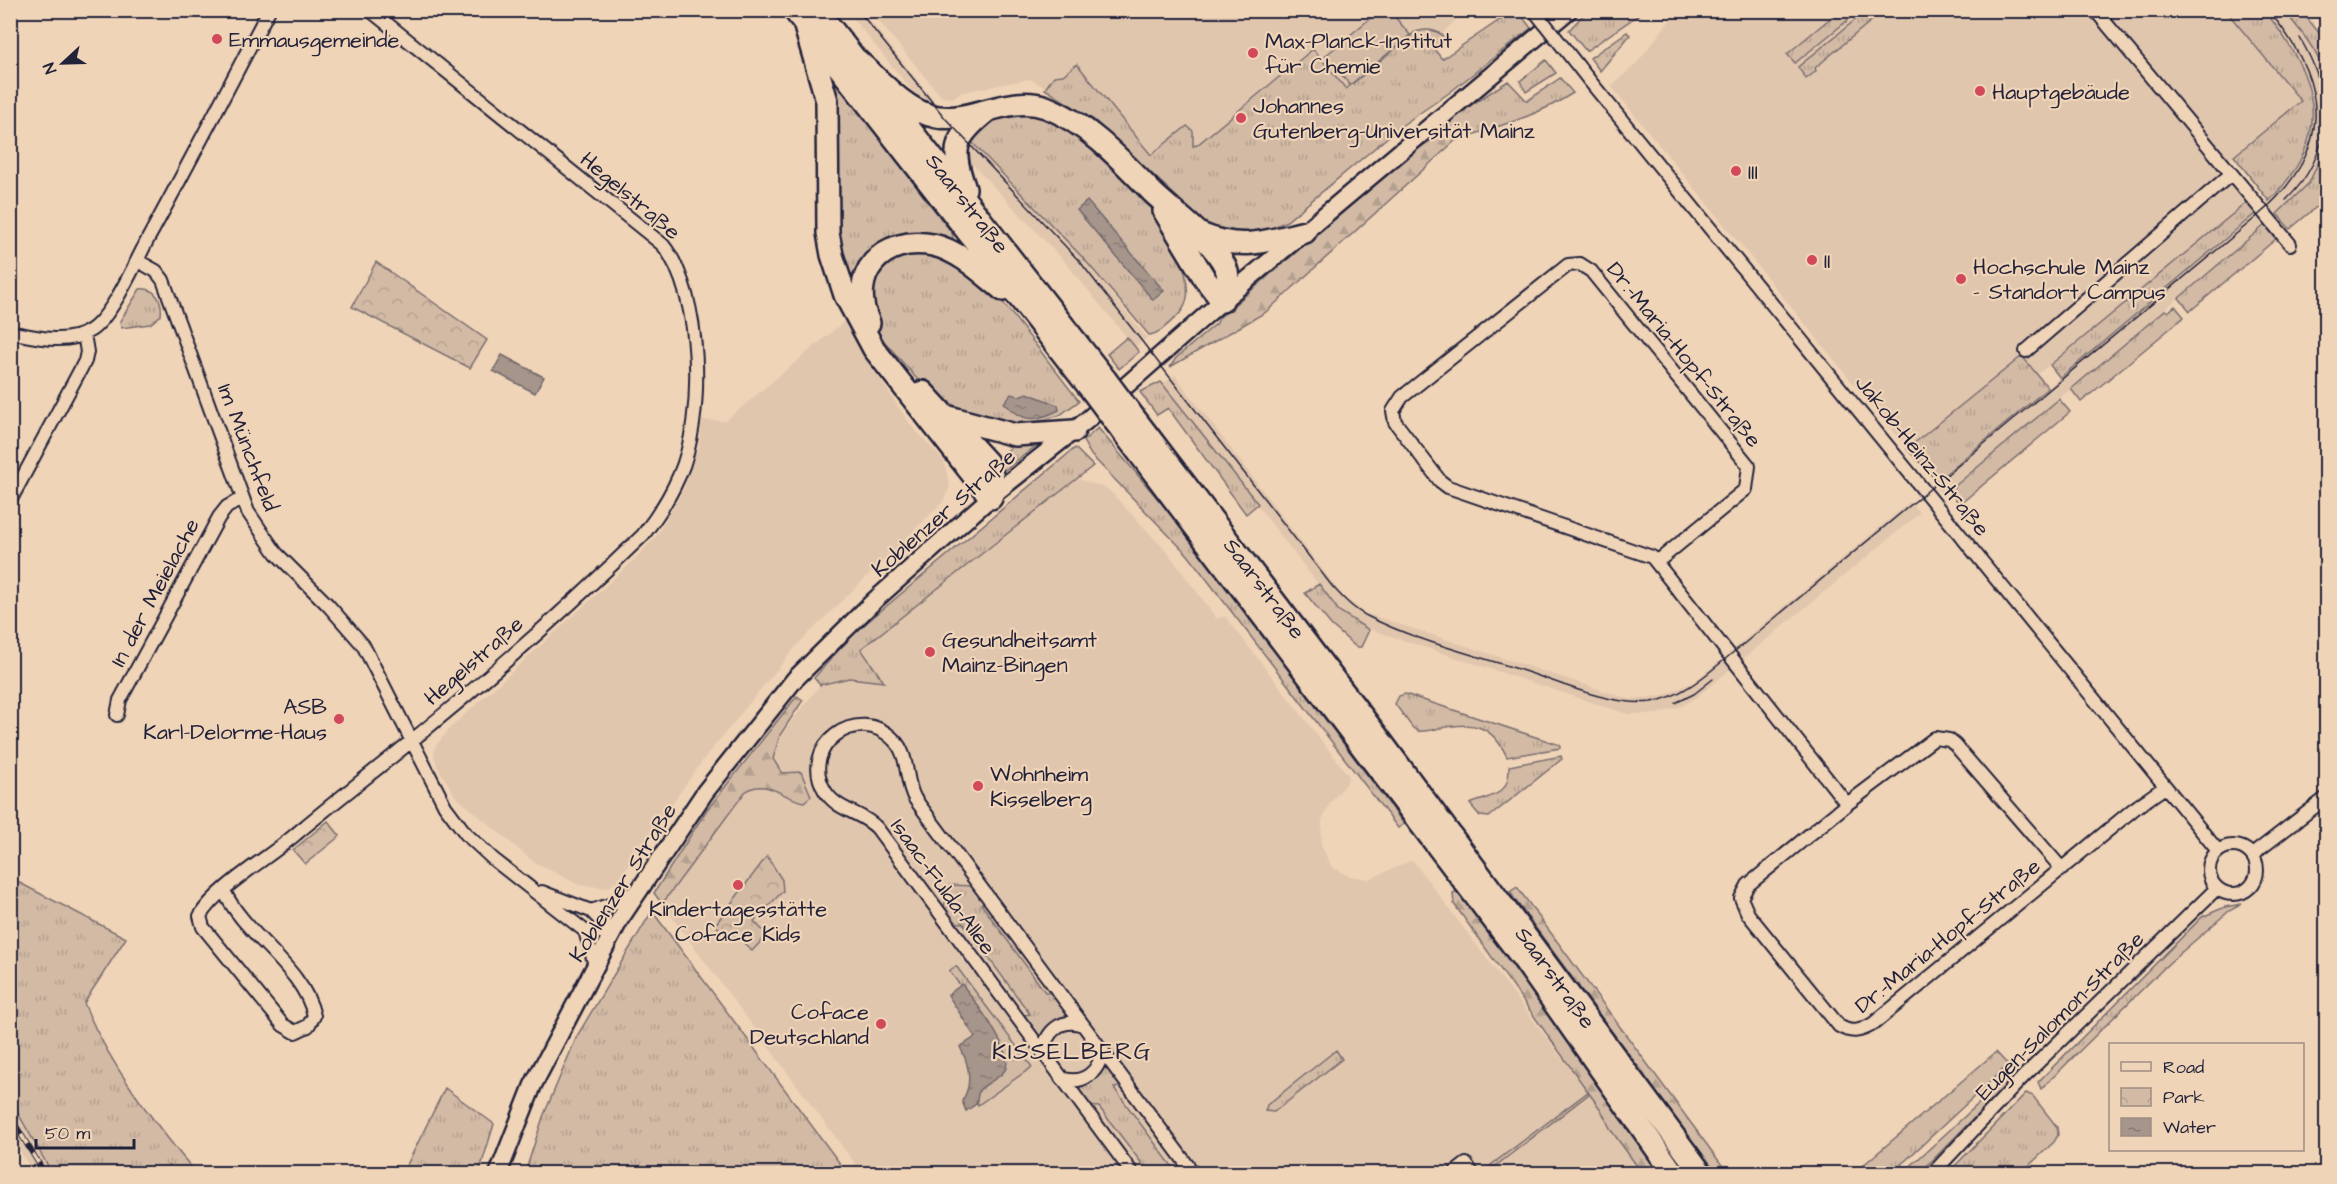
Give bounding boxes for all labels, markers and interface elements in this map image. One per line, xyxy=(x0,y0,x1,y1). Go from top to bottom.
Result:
place label: Emmausgemeinde xyxy=(229,25,400,57)
place label: Max-Planck-Institut für Chemie xyxy=(1265,26,1452,82)
marker: Emmausgemeinde xyxy=(210,32,224,46)
north arrow xyxy=(33,33,93,93)
marker: Max-Planck-Institut für Chemie xyxy=(1246,46,1260,60)
text: N xyxy=(38,59,62,77)
place label: Hauptgebäude xyxy=(1992,77,2130,109)
marker: Hauptgebäude xyxy=(1973,84,1987,98)
place label: Johannes Gutenberg-Universität Mainz xyxy=(1253,91,1535,148)
marker: Johannes Gutenberg-Universität Mainz xyxy=(1234,111,1248,125)
street label: Hegelstraße xyxy=(572,145,687,248)
street label: Saarstraße xyxy=(918,147,1016,261)
place label: III xyxy=(1748,157,1758,188)
marker: III xyxy=(1729,164,1743,178)
place label: II xyxy=(1824,246,1831,277)
place label: Hochschule Mainz - Standort Campus xyxy=(1973,252,2166,308)
marker: II xyxy=(1805,253,1819,267)
street label: Dr.-Maria-Hopf-Straße xyxy=(1599,255,1769,455)
marker: Hochschule Mainz - Standort Campus xyxy=(1954,272,1968,286)
street label: Jakob-Heinz-Straße xyxy=(1847,369,1997,543)
street label: Im Münchfeld xyxy=(209,379,286,516)
street label: Koblenzer Straße xyxy=(865,442,1023,585)
street label: In der Meielache xyxy=(103,513,208,672)
street label: Saarstraße xyxy=(1215,532,1312,646)
street label: Hegelstraße xyxy=(417,609,531,714)
place label: Gesundheitsamt Mainz-Bingen xyxy=(942,625,1097,682)
marker: Gesundheitsamt Mainz-Bingen xyxy=(923,645,937,659)
place label: ASB Karl-Delorme-Haus xyxy=(143,692,327,748)
marker: ASB Karl-Delorme-Haus xyxy=(332,712,346,726)
place label: Wohnheim Kisselberg xyxy=(990,759,1092,816)
marker: Wohnheim Kisselberg xyxy=(971,779,985,793)
street label: Koblenzer Straße xyxy=(562,797,685,968)
street label: Isaac-Fulda-Allee xyxy=(883,812,1003,961)
street label: Dr.-Maria-Hopf-Straße xyxy=(1848,851,2048,1021)
marker: Kindertagesstätte Coface Kids xyxy=(731,878,745,892)
place label: Kindertagesstätte Coface Kids xyxy=(649,894,827,950)
street label: Saarstraße xyxy=(1507,920,1602,1035)
street label: Eugen-Salomon-Straße xyxy=(1969,925,2152,1108)
place label: Coface Deutschland xyxy=(750,997,869,1053)
marker: Coface Deutschland xyxy=(874,1017,888,1031)
district label: KISSELBERG xyxy=(992,1035,1152,1069)
legend xyxy=(2109,1043,2304,1151)
text: Road xyxy=(2163,1055,2204,1080)
text: Park xyxy=(2163,1085,2205,1110)
scale bar xyxy=(36,1112,134,1150)
text: Water xyxy=(2163,1115,2216,1140)
text: 50 m xyxy=(45,1121,90,1146)

